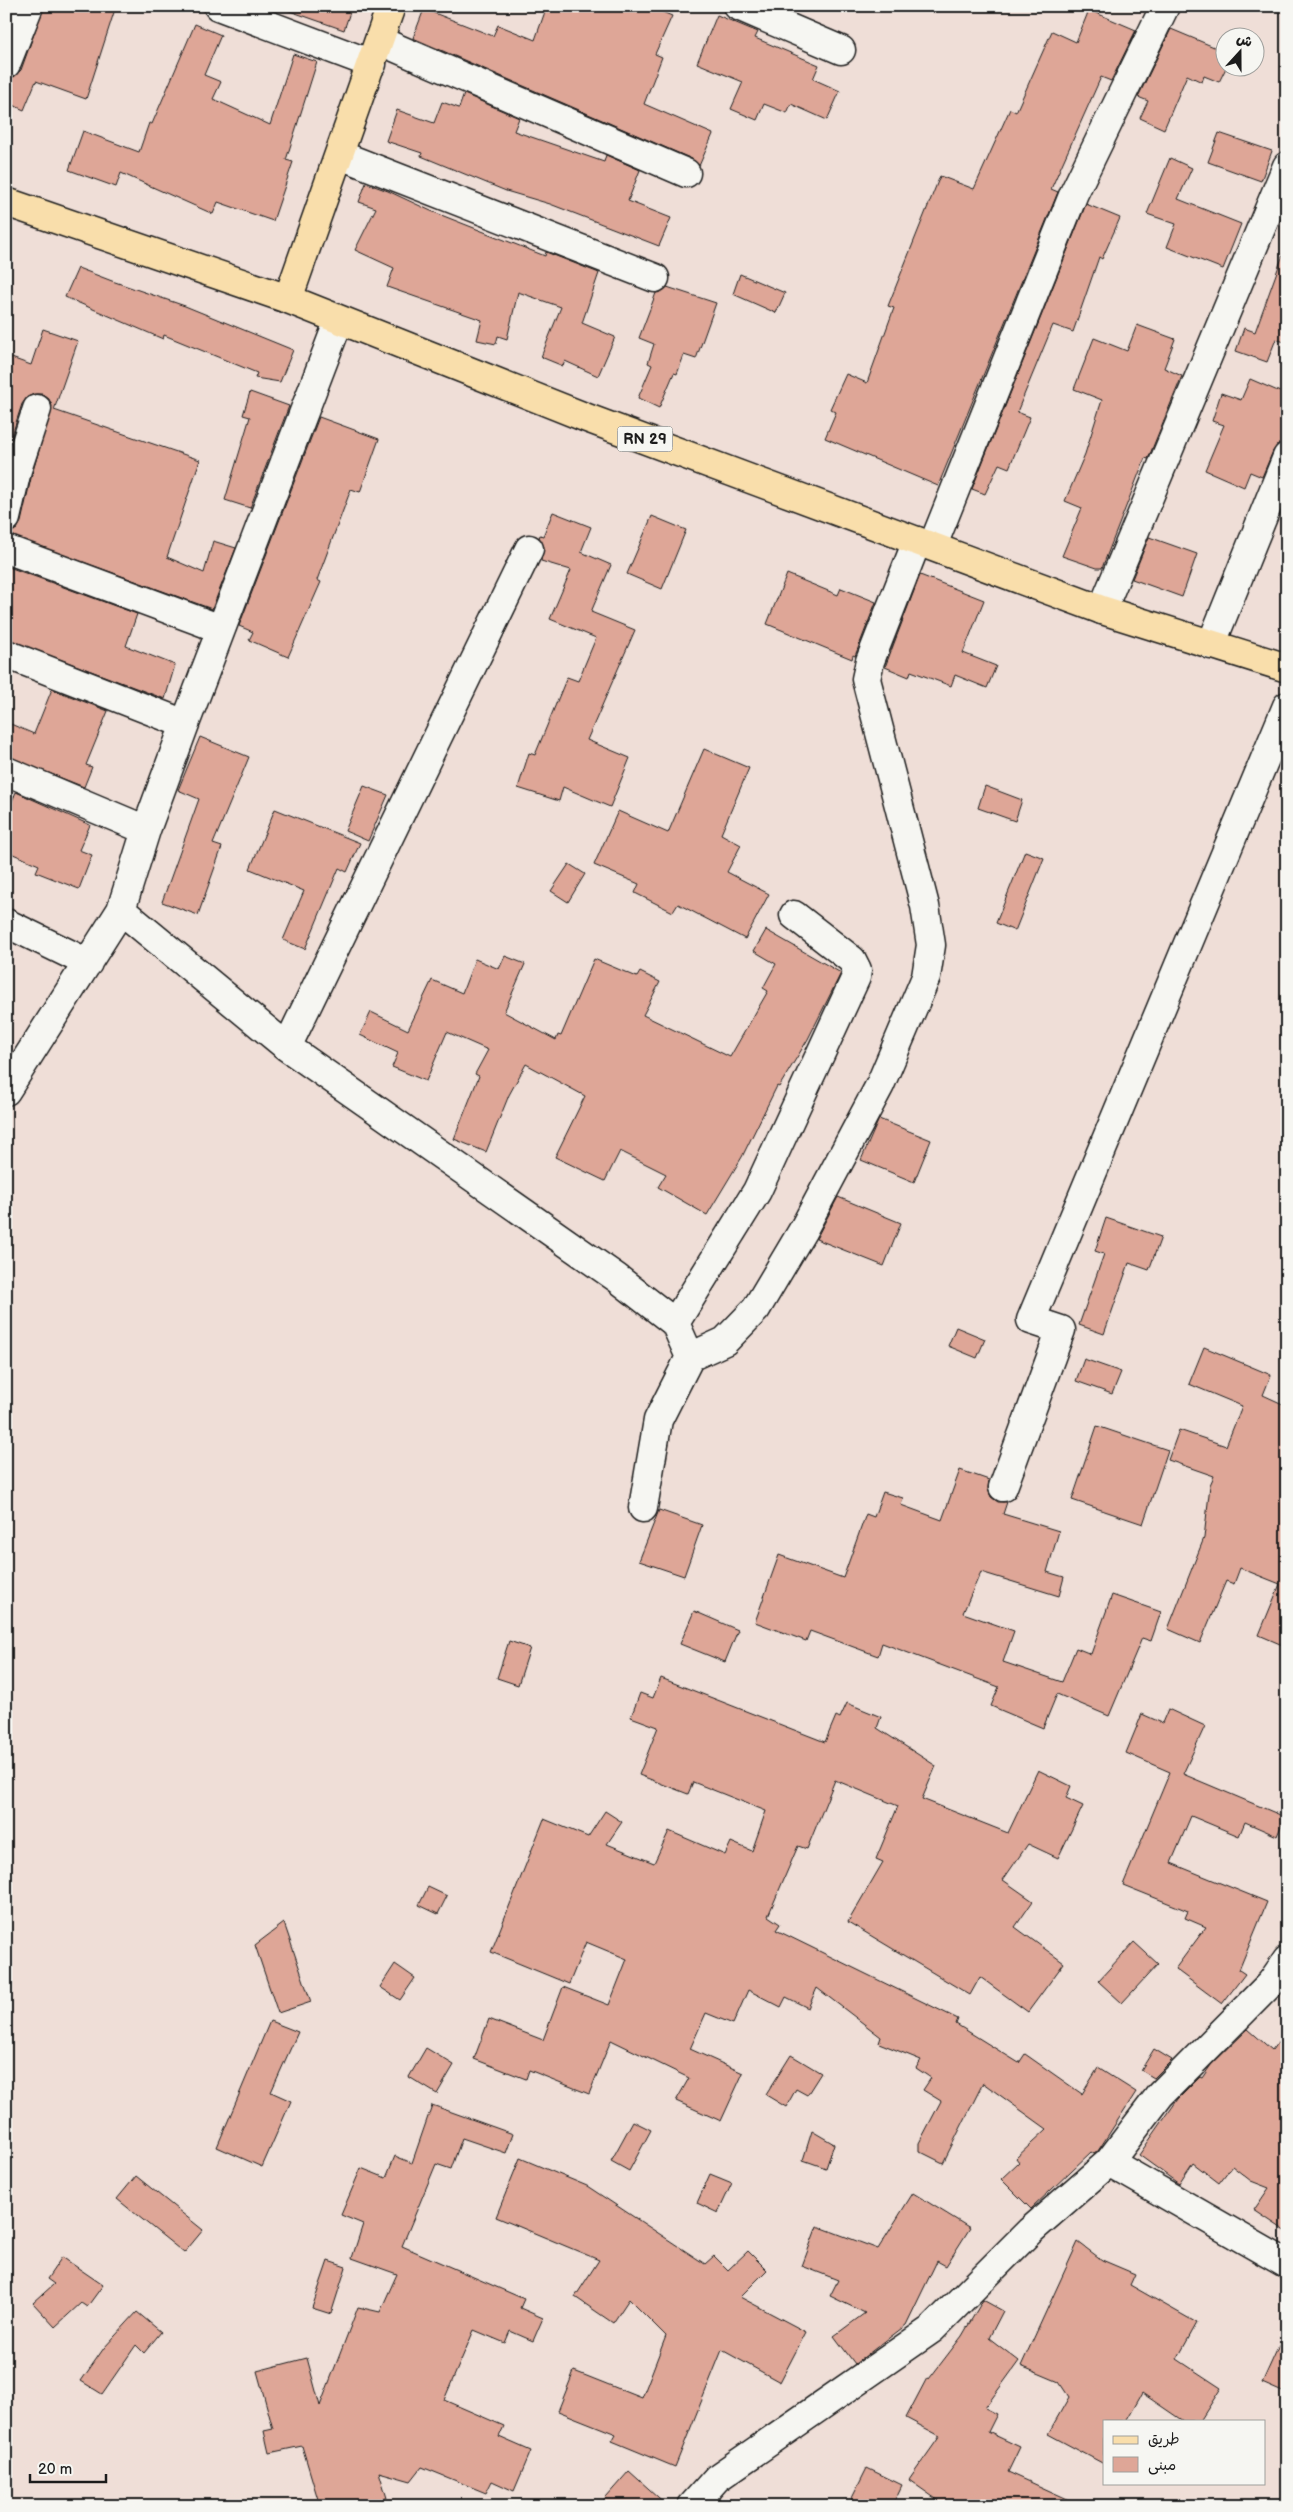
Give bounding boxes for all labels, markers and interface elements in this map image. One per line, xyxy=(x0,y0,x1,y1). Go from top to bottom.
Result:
north arrow xyxy=(1216,28,1266,78)
text: ش xyxy=(1234,30,1255,51)
road number: RN 29 xyxy=(618,426,672,452)
legend xyxy=(1103,2420,1266,2484)
text: طريق xyxy=(1148,2430,1180,2449)
scale bar xyxy=(30,2452,106,2484)
text: مبنى xyxy=(1148,2456,1176,2475)
text: 20 m xyxy=(38,2460,72,2479)

